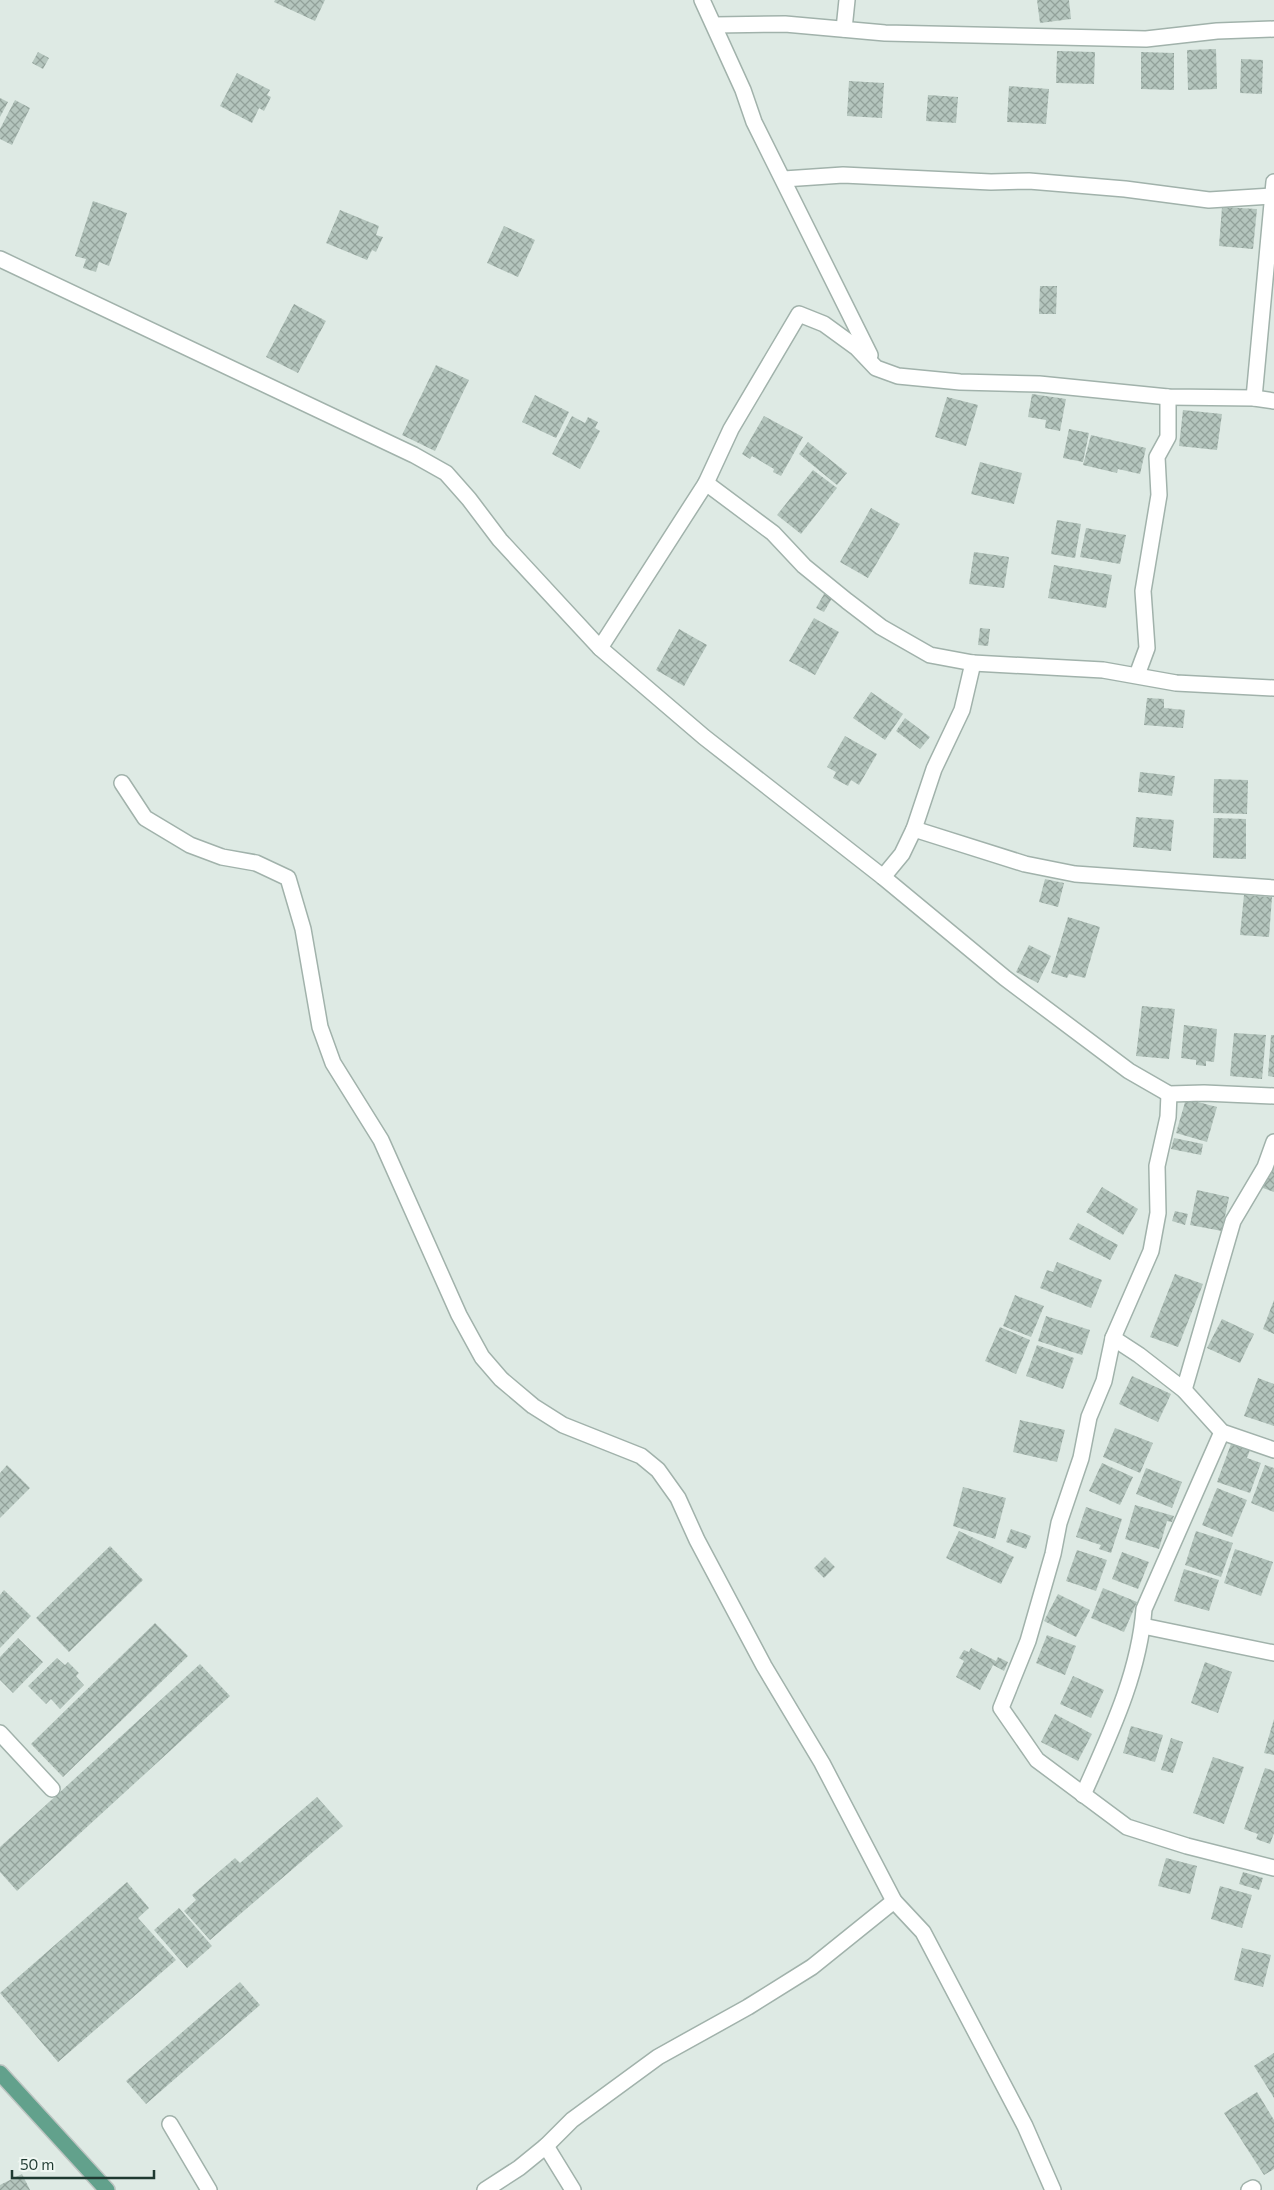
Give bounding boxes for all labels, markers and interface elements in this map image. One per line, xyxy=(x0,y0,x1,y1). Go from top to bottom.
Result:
scale bar xyxy=(12,2148,155,2180)
text: 50 m xyxy=(20,2155,54,2173)

